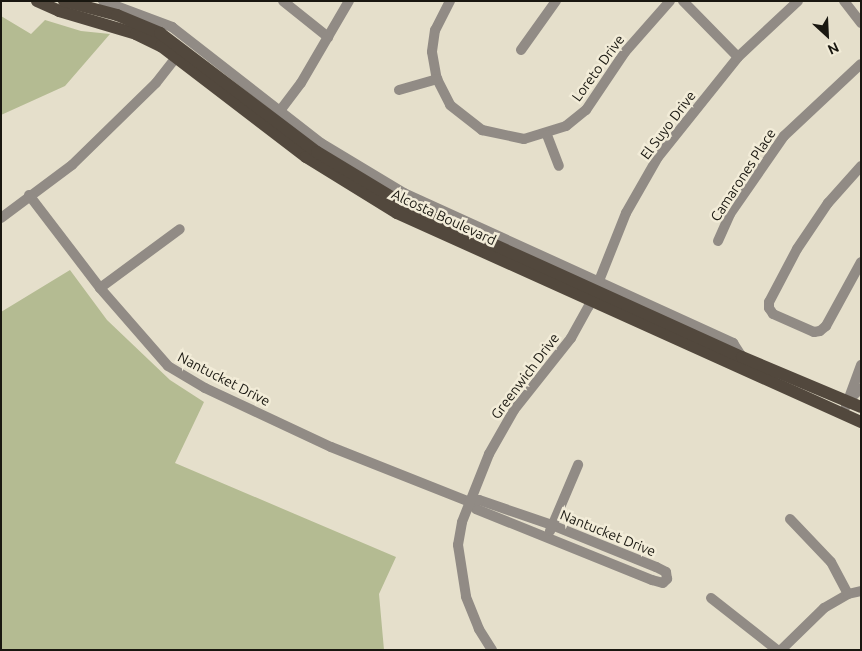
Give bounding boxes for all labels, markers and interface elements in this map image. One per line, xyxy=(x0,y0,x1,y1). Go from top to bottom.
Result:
north arrow xyxy=(802,10,852,60)
street label: Loreto Drive xyxy=(568,31,628,105)
text: N xyxy=(825,39,841,58)
street label: El Suyo Drive xyxy=(637,88,699,162)
street label: Camarones Place xyxy=(707,126,779,224)
street label: Alcosta Boulevard xyxy=(389,185,499,249)
street label: Greenwich Drive xyxy=(487,330,563,422)
street label: Nantucket Drive xyxy=(175,348,273,410)
street label: Nantucket Drive xyxy=(558,506,658,560)

